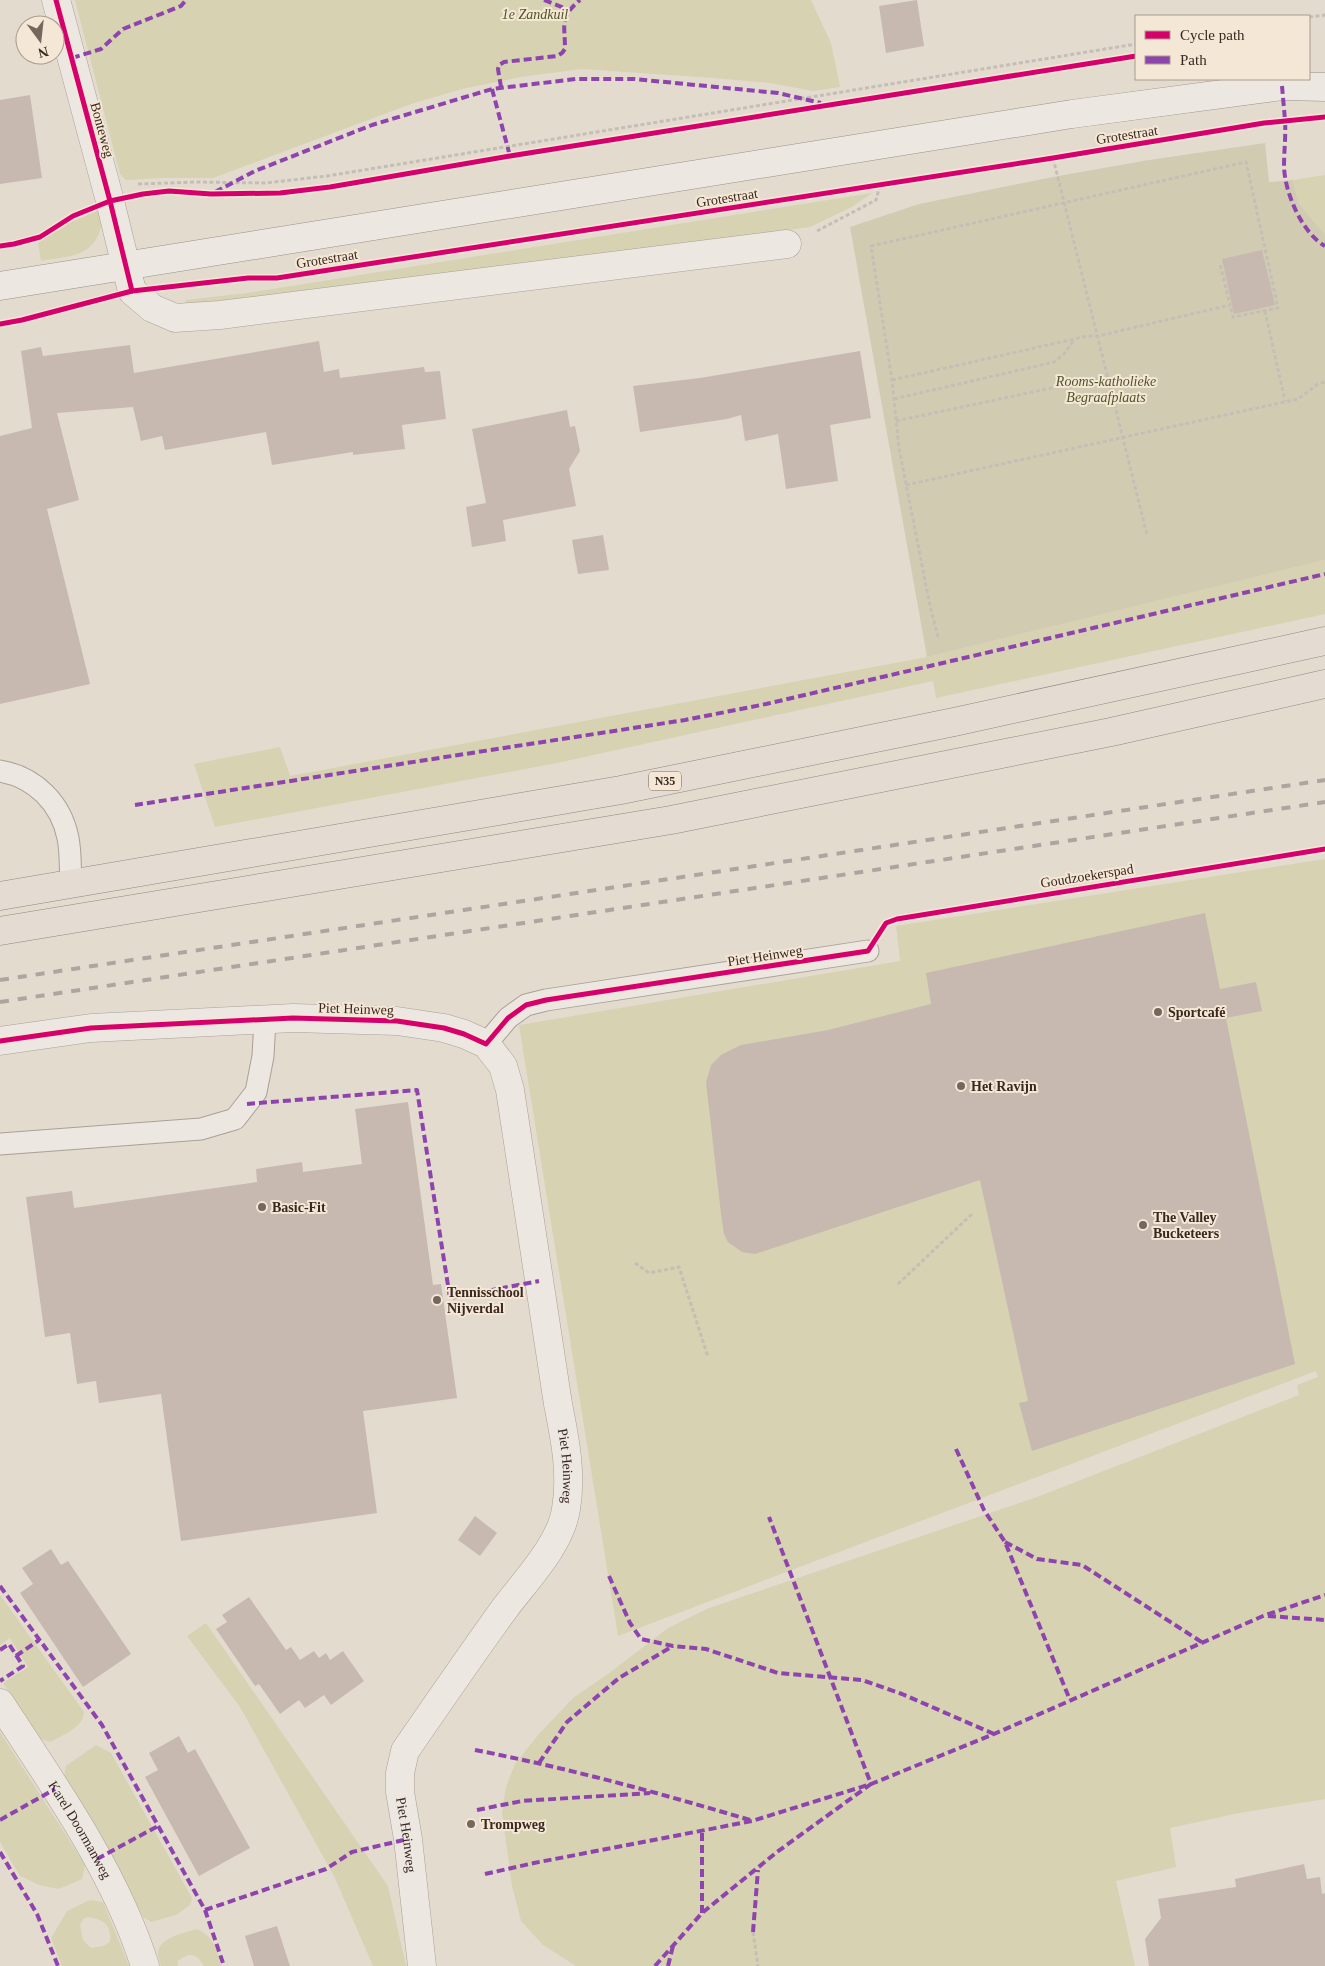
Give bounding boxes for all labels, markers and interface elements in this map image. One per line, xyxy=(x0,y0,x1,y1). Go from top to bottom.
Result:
park label: 1e Zandkuil xyxy=(502,7,568,22)
north arrow xyxy=(15,15,65,65)
legend xyxy=(1135,15,1310,80)
text: Cycle path xyxy=(1180,27,1245,43)
text: N xyxy=(36,44,50,61)
text: Path xyxy=(1180,52,1207,68)
street label: Bonteweg xyxy=(87,101,117,159)
street label: Grotestraat xyxy=(1095,123,1159,147)
street label: Grotestraat xyxy=(695,186,759,210)
street label: Grotestraat xyxy=(295,247,359,271)
park label: Rooms-katholieke Begraafplaats xyxy=(1055,374,1156,405)
road number: N35 xyxy=(649,771,681,790)
street label: Goudzoekerspad xyxy=(1039,861,1135,891)
street label: Piet Heinweg xyxy=(726,943,804,969)
street label: Piet Heinweg xyxy=(318,1000,394,1018)
place label: Sportcafé xyxy=(1168,1005,1226,1020)
marker: Sportcafé xyxy=(1152,1006,1164,1018)
place label: Het Ravijn xyxy=(971,1079,1037,1094)
marker: Het Ravijn xyxy=(955,1080,967,1092)
place label: Basic-Fit xyxy=(272,1200,326,1215)
marker: Basic-Fit xyxy=(256,1201,268,1213)
place label: The Valley Bucketeers xyxy=(1153,1210,1220,1241)
marker: The Valley Bucketeers xyxy=(1137,1219,1149,1231)
place label: Tennisschool Nijverdal xyxy=(447,1285,524,1316)
marker: Tennisschool Nijverdal xyxy=(431,1294,443,1306)
street label: Piet Heinweg xyxy=(555,1427,576,1505)
street label: Karel Doormanweg xyxy=(46,1778,115,1881)
street label: Piet Heinweg xyxy=(394,1796,419,1873)
place label: Trompweg xyxy=(481,1817,545,1832)
marker: Trompweg xyxy=(465,1818,477,1830)

